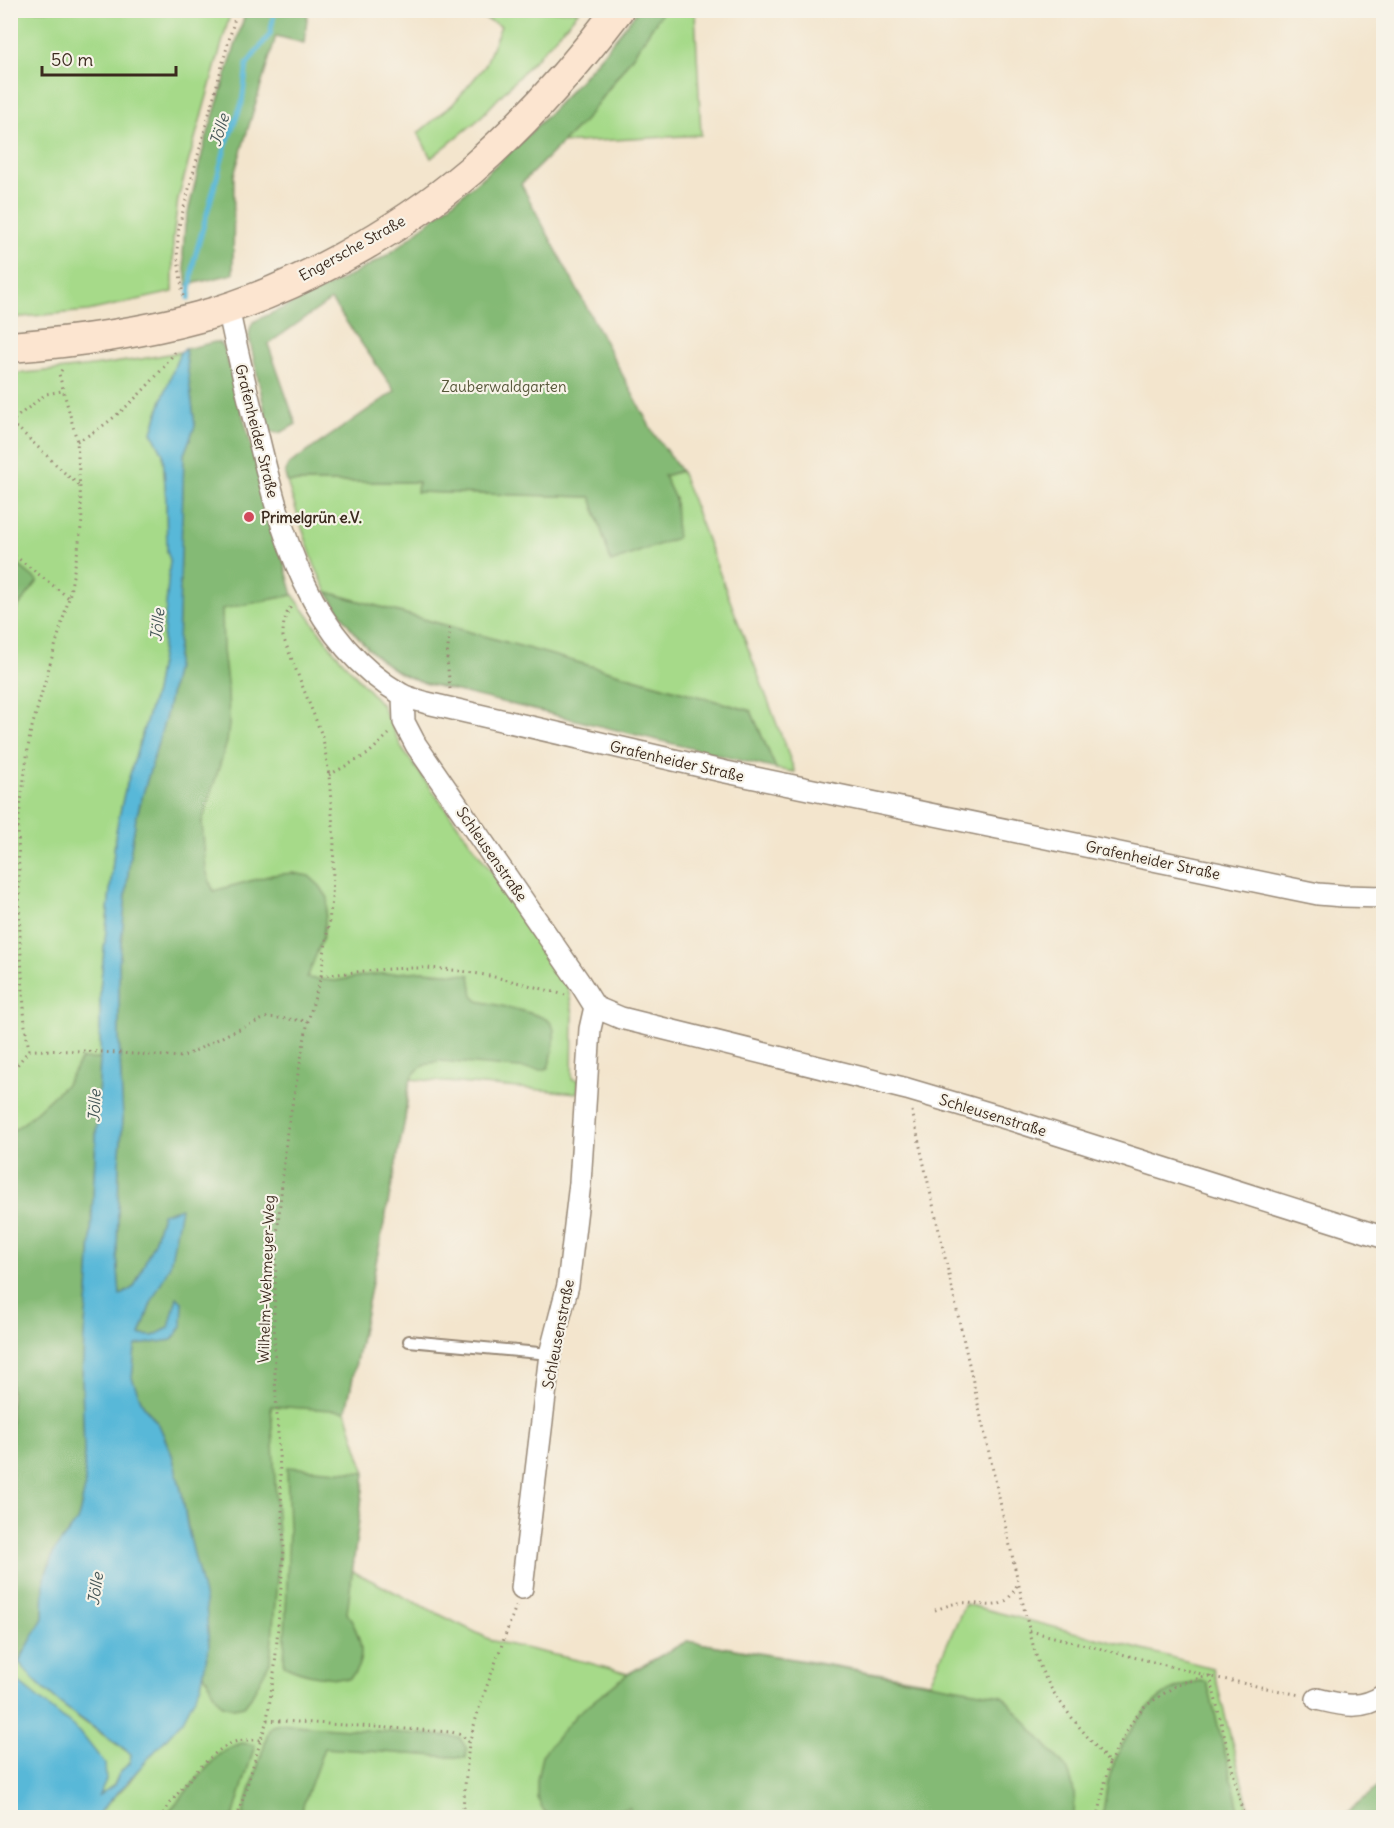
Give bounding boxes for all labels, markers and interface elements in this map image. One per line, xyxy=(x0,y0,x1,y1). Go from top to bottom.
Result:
scale bar xyxy=(42,39,176,77)
text: 50 m xyxy=(51,48,93,71)
water label: Jölle xyxy=(205,110,234,149)
street label: Engersche Straße xyxy=(295,211,409,285)
street label: Grafenheider Straße xyxy=(231,362,283,500)
park label: Zauberwaldgarten xyxy=(441,377,567,396)
place label: Primelgrün e.V. xyxy=(261,508,362,528)
marker: Primelgrün e.V. xyxy=(242,510,256,524)
water label: Jölle xyxy=(146,606,169,642)
street label: Grafenheider Straße xyxy=(608,736,746,786)
street label: Schleusenstraße xyxy=(452,803,532,905)
street label: Grafenheider Straße xyxy=(1084,836,1222,884)
water label: Jölle xyxy=(83,1088,105,1123)
street label: Schleusenstraße xyxy=(937,1090,1049,1140)
street label: Wilhelm-Wehmeyer-Weg xyxy=(254,1195,278,1363)
street label: Schleusenstraße xyxy=(538,1278,578,1390)
water label: Jölle xyxy=(83,1570,107,1607)

